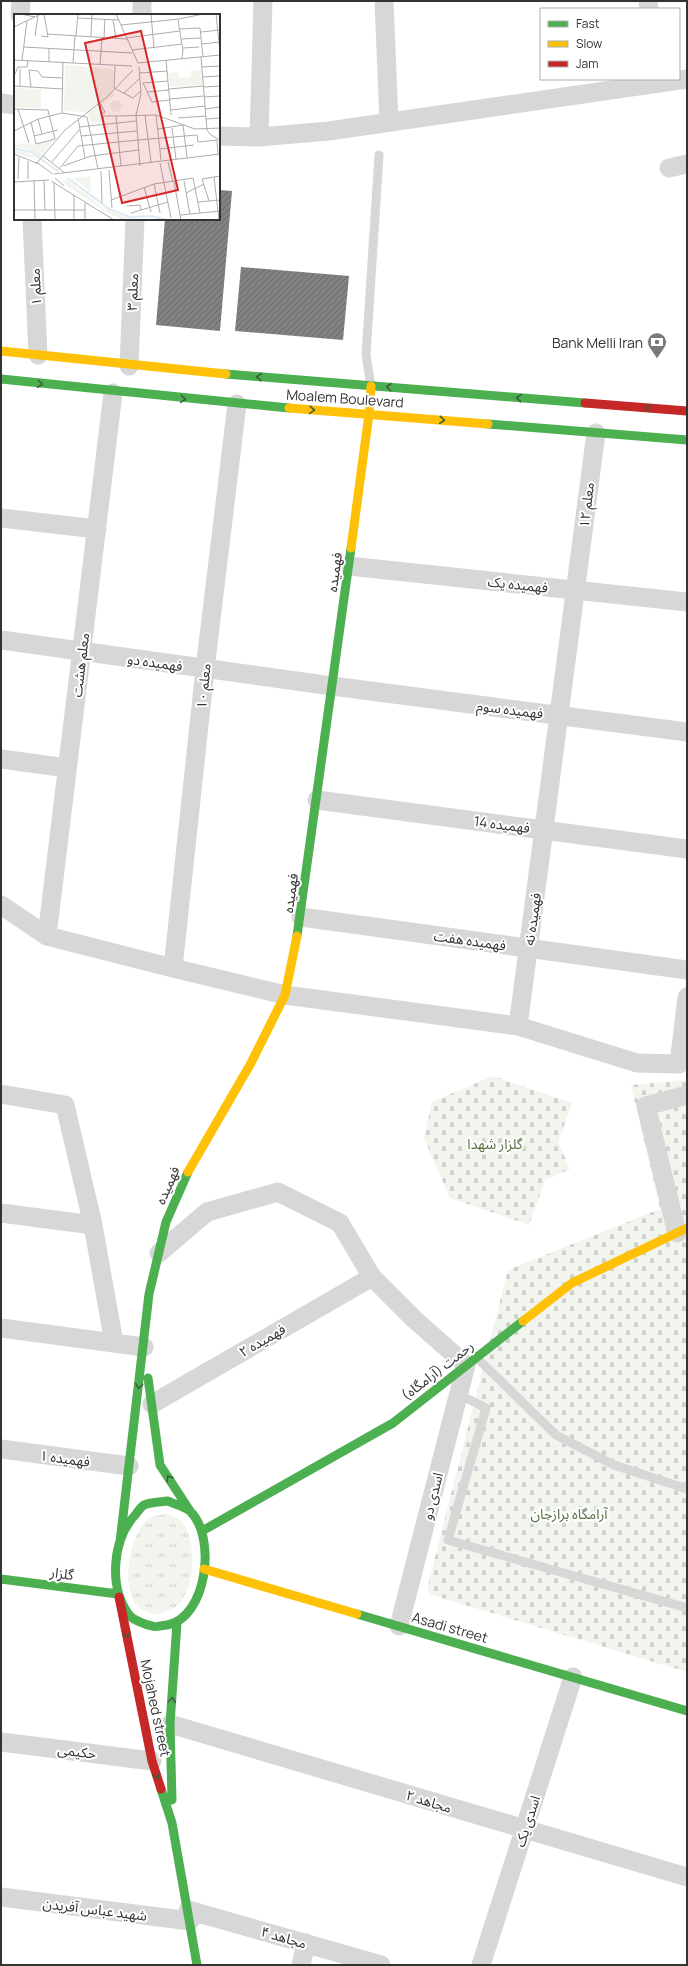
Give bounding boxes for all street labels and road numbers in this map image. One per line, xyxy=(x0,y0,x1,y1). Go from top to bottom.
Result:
street label: معلم ۱ xyxy=(25,268,47,306)
street label: معلم ۳ xyxy=(122,273,144,311)
street label: Moalem Boulevard xyxy=(286,384,404,412)
street label: معلم ۱۲ xyxy=(574,481,600,529)
street label: فهمیده xyxy=(322,551,346,593)
street label: فهمیده یک xyxy=(487,571,549,597)
street label: معلم هشت xyxy=(67,632,95,699)
street label: فهمیده دو xyxy=(126,649,184,675)
street label: معلم ۱۰ xyxy=(191,662,217,710)
street label: فهمیده سوم xyxy=(475,695,544,724)
street label: فهمیده 14 xyxy=(473,811,531,837)
street label: فهمیده xyxy=(278,872,302,914)
street label: فهمیده نه xyxy=(519,891,545,947)
street label: فهمیده هفت xyxy=(433,926,507,954)
street label: فهمیده xyxy=(150,1163,184,1207)
street label: فهمیده ۲ xyxy=(235,1319,289,1361)
street label: رحمت (آرامگاه) xyxy=(397,1336,477,1404)
street label: فهمیده ۱ xyxy=(39,1445,91,1471)
street label: اسدی دو xyxy=(417,1470,447,1522)
street label: گلزار xyxy=(48,1562,75,1584)
street label: Asadi street xyxy=(410,1607,491,1647)
street label: Mojahed street xyxy=(136,1658,176,1759)
street label: حکیمی xyxy=(56,1739,98,1763)
street label: مجاهد ۲ xyxy=(404,1785,454,1817)
street label: اسدی یک xyxy=(510,1793,544,1849)
street label: شهید عباس آفریدن xyxy=(42,1893,148,1925)
street label: مجاهد ۴ xyxy=(259,1921,309,1953)

